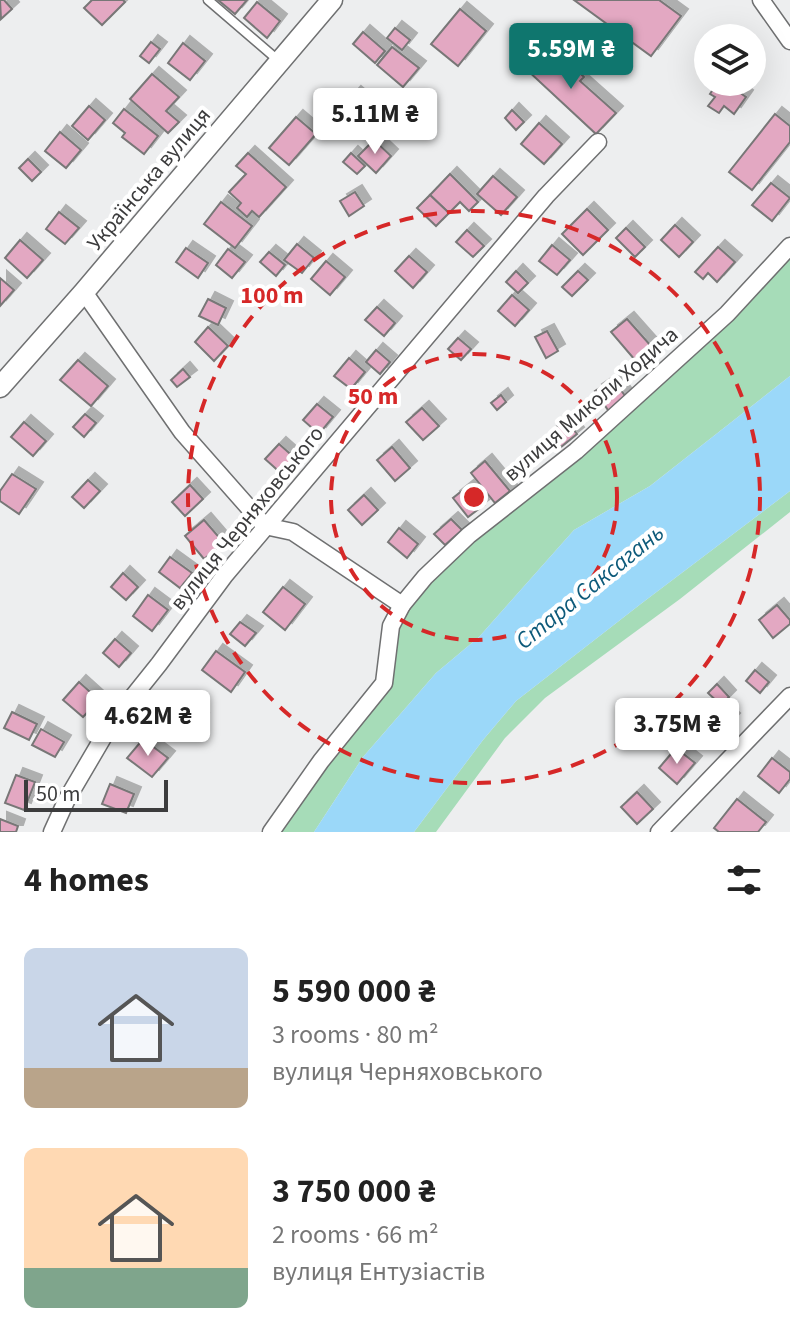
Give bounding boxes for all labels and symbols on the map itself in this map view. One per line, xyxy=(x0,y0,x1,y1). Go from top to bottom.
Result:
pin: 5.59M ₴ xyxy=(497,23,645,91)
pin: 5.11M ₴ xyxy=(301,88,449,156)
street label: Українська вулиця xyxy=(79,100,219,258)
text: 100 m xyxy=(240,278,304,313)
street label: вулиця Миколи Ходича xyxy=(497,319,685,489)
text: 50 m xyxy=(348,379,398,414)
street label: вулиця Черняховського xyxy=(162,419,332,617)
centre of rings xyxy=(460,483,488,511)
water label: Стара Саксагань xyxy=(508,516,672,658)
pin: 4.62M ₴ xyxy=(74,690,222,758)
pin: 3.75M ₴ xyxy=(603,698,751,766)
scale bar xyxy=(24,776,168,812)

